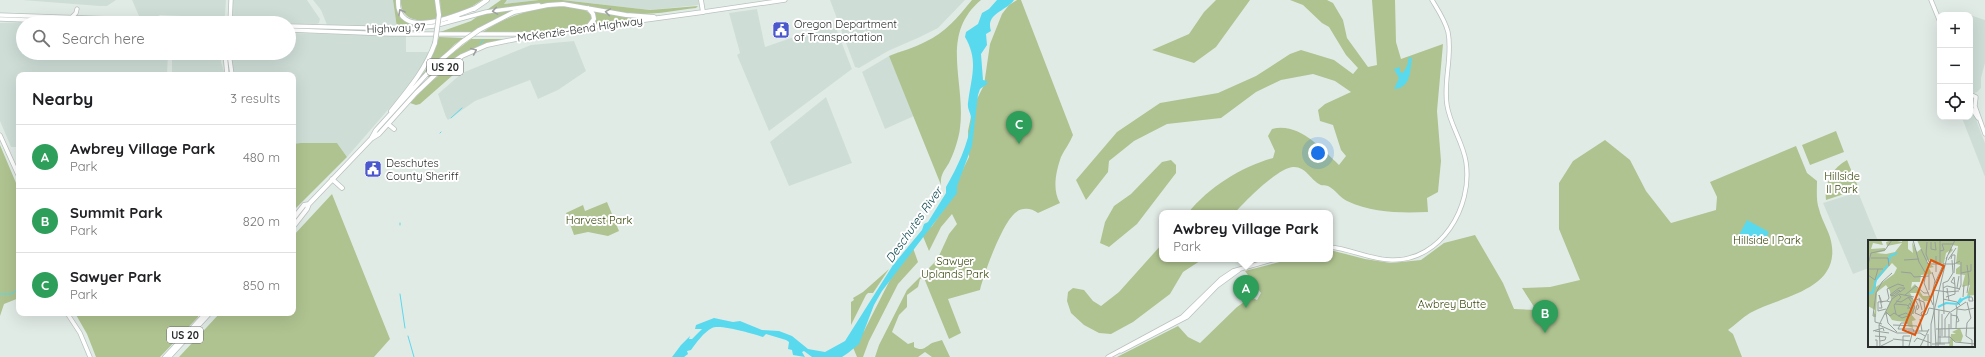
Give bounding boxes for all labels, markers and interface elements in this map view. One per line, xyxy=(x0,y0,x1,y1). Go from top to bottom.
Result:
one-way arrow xyxy=(492,6,498,15)
one-way arrow xyxy=(605,8,611,17)
one-way arrow xyxy=(399,9,406,16)
map controls xyxy=(1937,12,1973,120)
button: + xyxy=(1937,12,1973,48)
street label: McKenzie-Bend Highway xyxy=(516,13,644,45)
search box xyxy=(16,16,296,60)
place label: Oregon Department of Transportation xyxy=(794,17,897,44)
street label: Highway 97 xyxy=(366,20,426,36)
public building icon: Oregon Department of Transportation xyxy=(771,20,791,40)
icon: search xyxy=(30,27,52,49)
text: Search here xyxy=(62,29,145,48)
one-way arrow xyxy=(470,47,477,55)
button: − xyxy=(1937,48,1973,84)
road number: US 20 xyxy=(427,59,463,75)
button: locate xyxy=(1937,84,1973,120)
text: Nearby xyxy=(32,88,93,109)
text: 3 results xyxy=(230,90,280,106)
pin: C xyxy=(1006,111,1032,144)
text: Awbrey Village Park xyxy=(70,139,215,158)
your location xyxy=(1308,143,1328,163)
text: A xyxy=(41,149,49,165)
text: 480 m xyxy=(243,149,280,165)
place label: Deschutes County Sheriff xyxy=(386,156,459,183)
text: Park xyxy=(70,158,98,174)
public building icon: Deschutes County Sheriff xyxy=(363,159,383,179)
park label: Hillside II Park xyxy=(1824,169,1860,196)
water label: Deschutes River xyxy=(882,183,946,265)
text: Summit Park xyxy=(70,203,163,222)
popup xyxy=(1159,210,1333,262)
text: B xyxy=(41,213,49,229)
text: 820 m xyxy=(243,213,280,229)
park label: Harvest Park xyxy=(566,213,632,227)
text: Awbrey Village Park xyxy=(1173,219,1319,238)
text: Park xyxy=(70,222,98,238)
park label: Hillside I Park xyxy=(1733,233,1801,247)
text: Park xyxy=(1173,238,1201,254)
inset map xyxy=(1868,240,1975,347)
park label: Sawyer Uplands Park xyxy=(921,254,989,281)
text: Sawyer Park xyxy=(70,267,162,286)
pin: A xyxy=(1233,275,1259,308)
text: C xyxy=(41,277,49,293)
text: 850 m xyxy=(243,277,280,293)
text: Park xyxy=(70,286,98,302)
park label: Awbrey Butte xyxy=(1418,297,1486,311)
pin: B xyxy=(1532,300,1558,333)
road number: US 20 xyxy=(167,327,203,343)

